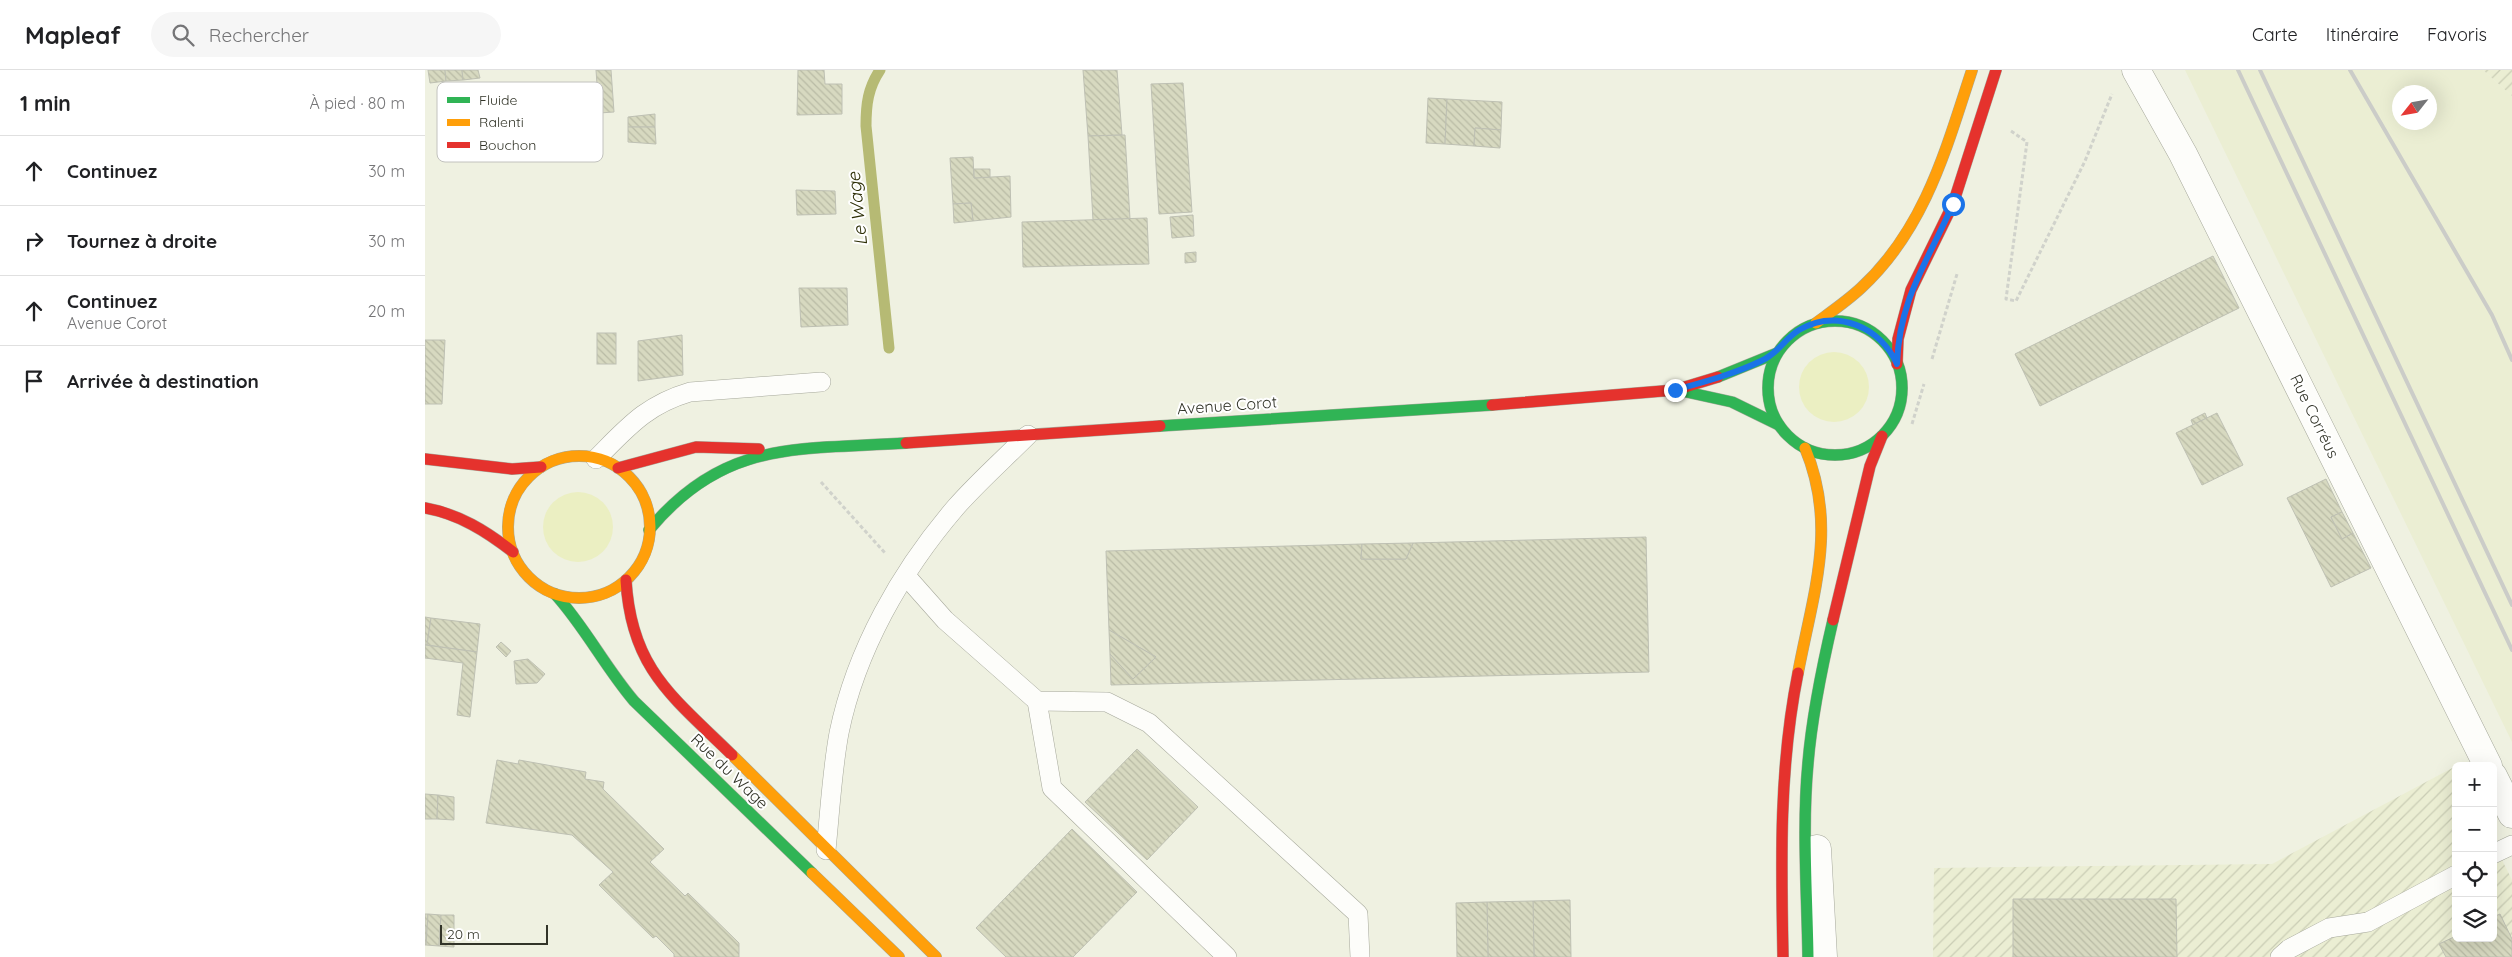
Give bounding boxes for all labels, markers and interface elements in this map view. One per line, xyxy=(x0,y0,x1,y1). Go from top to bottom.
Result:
search box xyxy=(151,12,501,57)
text: Mapleaf xyxy=(25,20,121,50)
icon: search xyxy=(169,21,197,49)
text: Rechercher xyxy=(209,23,309,47)
text: Carte xyxy=(2252,23,2298,46)
text: Itinéraire xyxy=(2326,23,2399,46)
text: Favoris xyxy=(2427,23,2487,46)
legend xyxy=(437,82,603,162)
north arrow xyxy=(2392,85,2437,130)
text: 1 min xyxy=(20,90,71,116)
text: Fluide xyxy=(479,91,518,109)
text: À pied · 80 m xyxy=(309,93,405,113)
text: Ralenti xyxy=(479,113,524,131)
text: Bouchon xyxy=(479,136,536,154)
icon: ahead xyxy=(20,157,48,185)
text: Continuez xyxy=(67,159,157,183)
text: 30 m xyxy=(368,161,405,181)
water label: Le Wage xyxy=(842,170,872,247)
route start xyxy=(1942,193,1965,216)
icon: right xyxy=(20,227,48,255)
text: Tournez à droite xyxy=(67,229,217,253)
text: 30 m xyxy=(368,231,405,251)
text: Continuez xyxy=(67,289,157,313)
icon: ahead xyxy=(20,297,48,325)
text: 20 m xyxy=(368,301,405,321)
text: Avenue Corot xyxy=(67,313,167,333)
icon: arrive xyxy=(20,367,48,395)
text: Arrivée à destination xyxy=(67,369,259,393)
street label: Rue Corréus xyxy=(2286,371,2344,461)
route end xyxy=(1664,379,1687,402)
street label: Avenue Corot xyxy=(1176,392,1278,418)
street label: Rue du Wage xyxy=(687,729,773,813)
map controls xyxy=(2452,762,2497,942)
button: + xyxy=(2452,762,2497,807)
button: − xyxy=(2452,807,2497,852)
button: locate xyxy=(2452,852,2497,897)
button: layers xyxy=(2452,897,2497,942)
scale bar xyxy=(440,922,547,945)
text: 20 m xyxy=(447,925,480,943)

